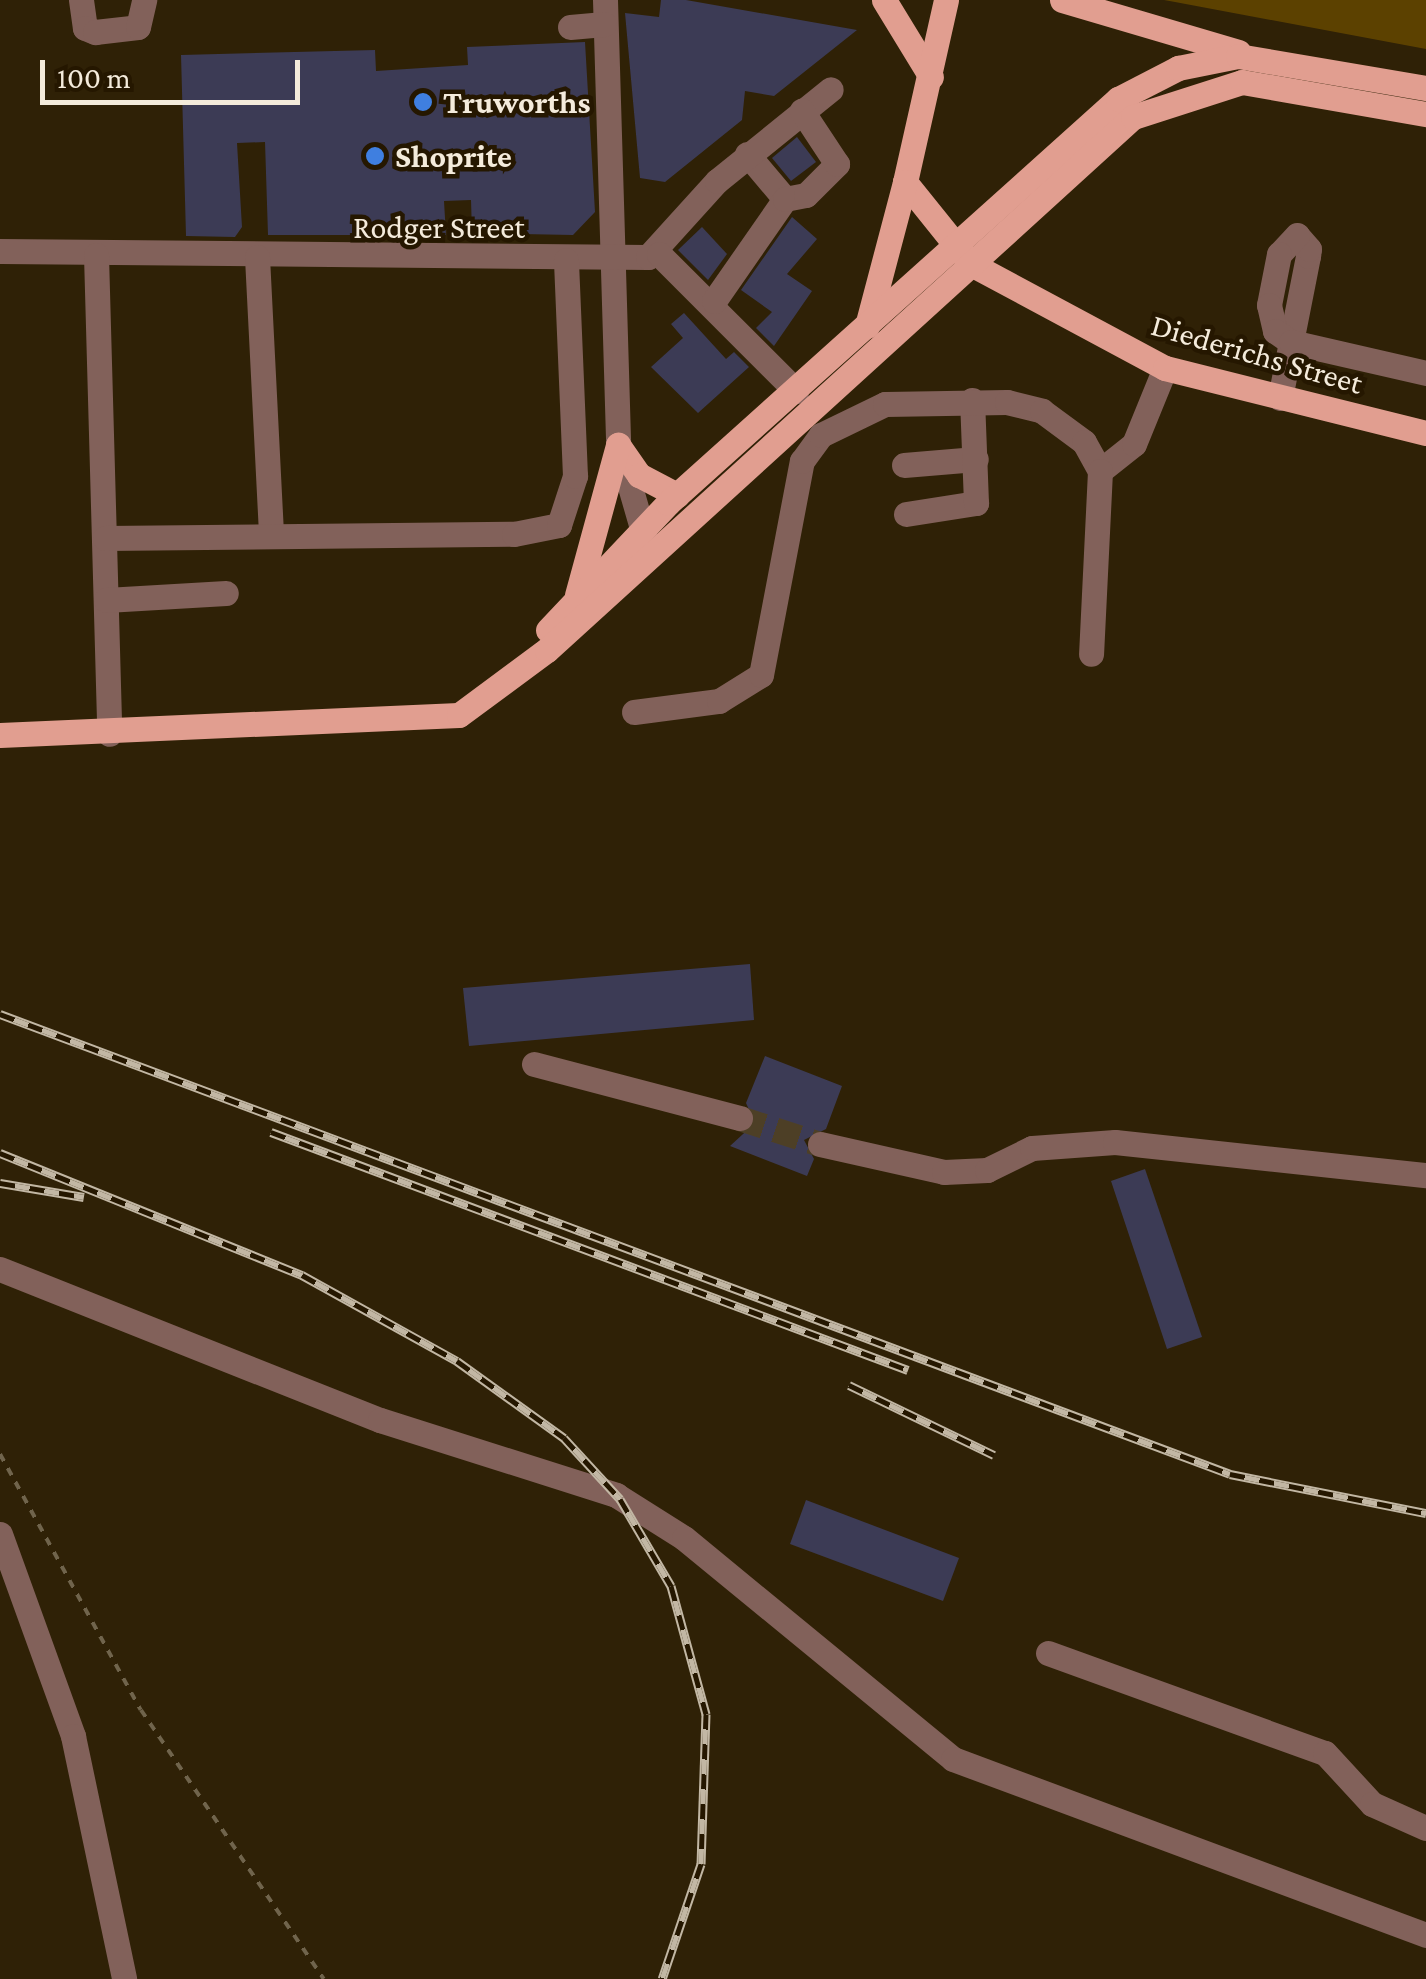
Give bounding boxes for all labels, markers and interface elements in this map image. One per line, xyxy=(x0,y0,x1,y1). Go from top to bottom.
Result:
scale bar xyxy=(45,40,305,102)
text: 100 m xyxy=(57,61,131,94)
place label: Truworths xyxy=(443,83,590,121)
marker: Truworths xyxy=(412,91,434,113)
place label: Shoprite xyxy=(395,137,512,175)
marker: Shoprite xyxy=(364,145,386,167)
street label: Rodger Street xyxy=(353,208,525,246)
street label: Diederichs Street xyxy=(1147,305,1367,403)

